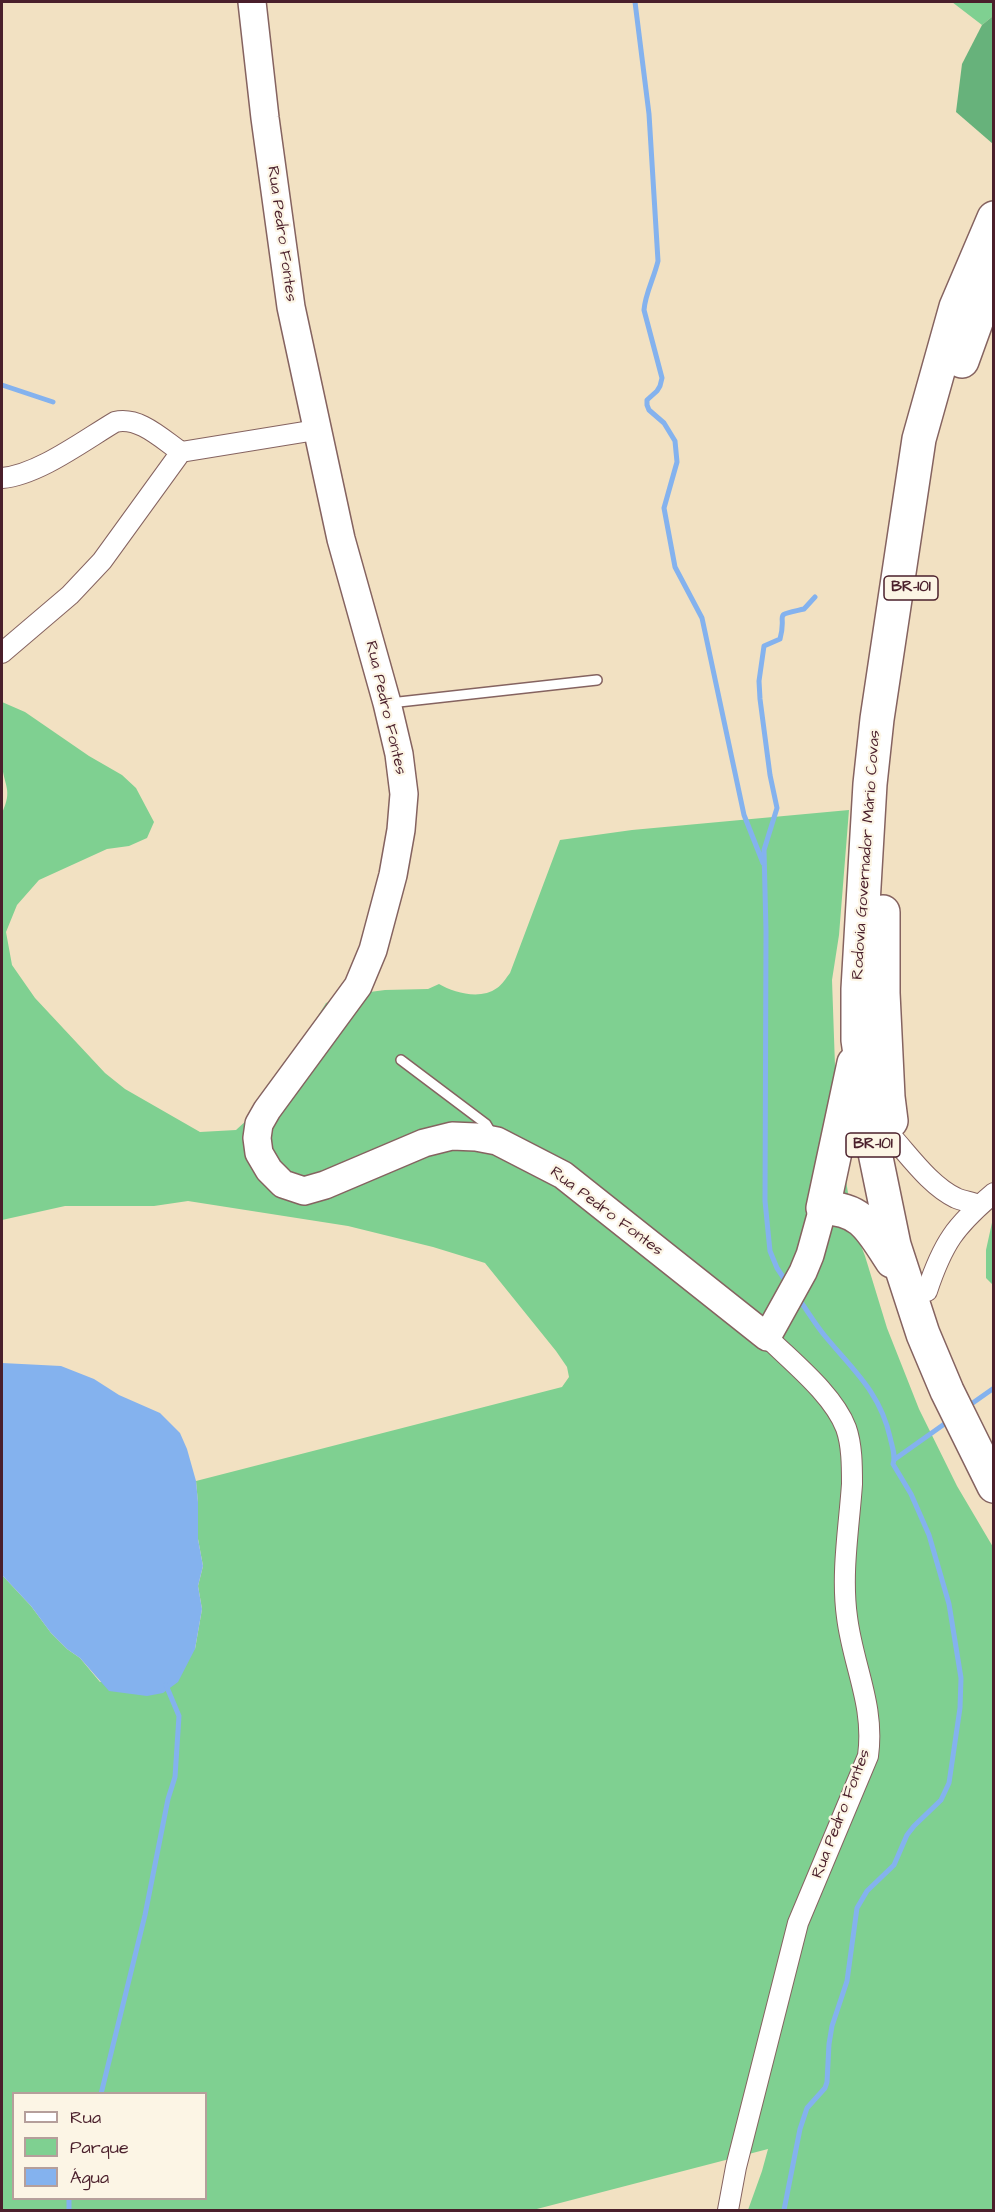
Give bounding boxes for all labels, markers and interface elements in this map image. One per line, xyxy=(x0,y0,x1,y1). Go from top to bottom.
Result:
street label: Rua Pedro Fontes xyxy=(262,165,300,303)
road number: BR-101 xyxy=(884,576,938,600)
street label: Rua Pedro Fontes xyxy=(360,639,410,777)
street label: Rodovia Governador Mário Covas xyxy=(849,730,885,980)
road number: BR-101 xyxy=(846,1133,900,1157)
street label: Rua Pedro Fontes xyxy=(546,1163,666,1261)
street label: Rua Pedro Fontes xyxy=(809,1747,875,1881)
legend xyxy=(12,2092,207,2200)
text: Rua xyxy=(70,2105,101,2130)
text: Parque xyxy=(70,2135,129,2160)
text: Água xyxy=(70,2165,109,2190)

